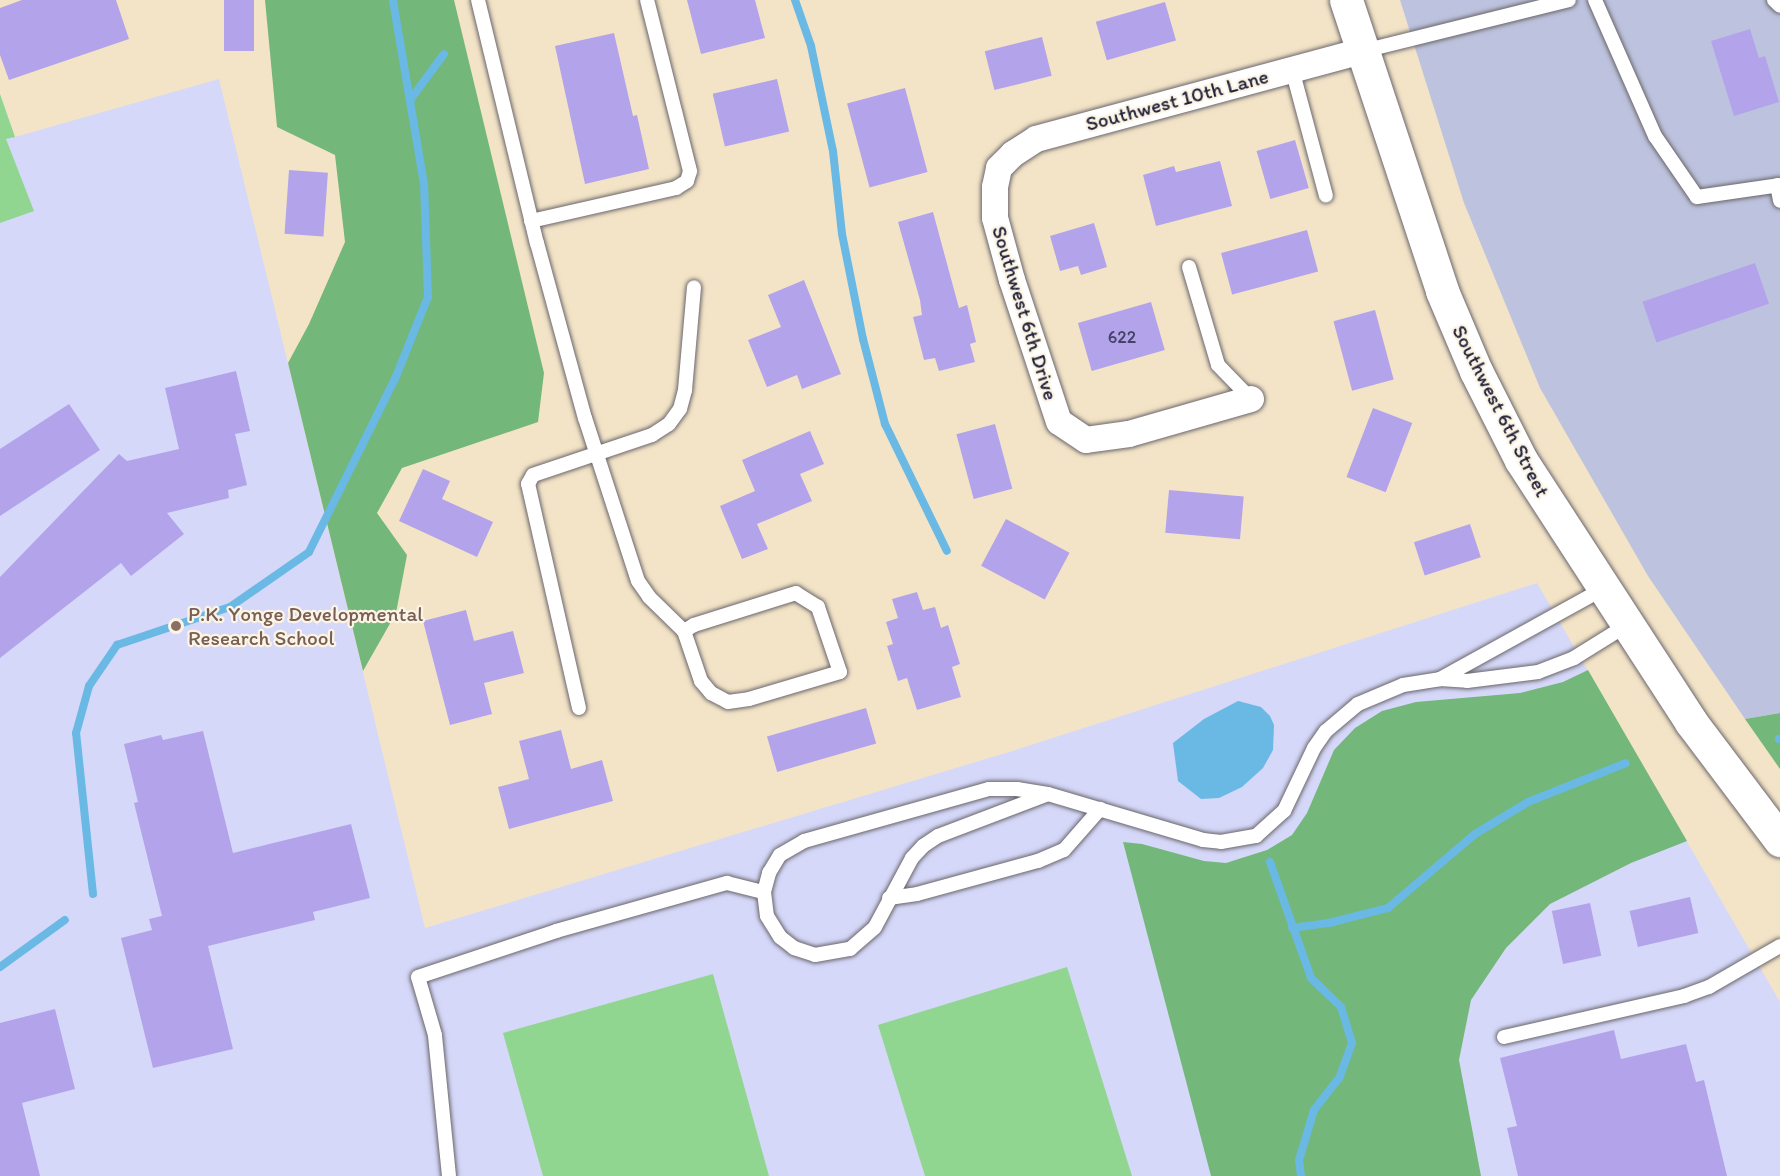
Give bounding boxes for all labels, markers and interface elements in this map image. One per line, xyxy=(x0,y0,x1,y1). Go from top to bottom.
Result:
street label: Southwest 10th Lane xyxy=(1083,63,1271,137)
street label: Southwest 6th Drive xyxy=(987,223,1063,403)
street label: Southwest 6th Street xyxy=(1447,321,1555,501)
house number: 622 xyxy=(1108,326,1136,348)
place label: P.K. Yonge Developmental Research School xyxy=(188,601,421,651)
marker: P.K. Yonge Developmental Research School xyxy=(169,619,183,633)

